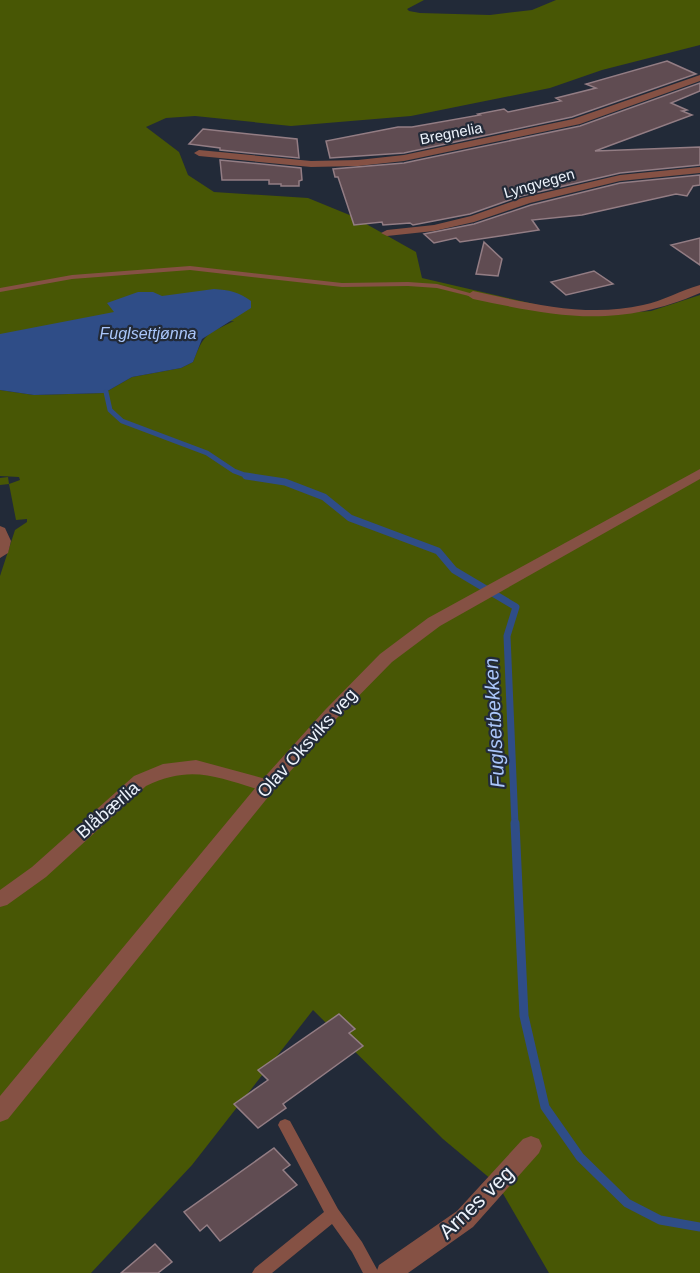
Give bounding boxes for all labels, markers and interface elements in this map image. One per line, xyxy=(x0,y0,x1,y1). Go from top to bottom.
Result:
street label: Bregnelia xyxy=(418,118,484,147)
street label: Lyngvegen xyxy=(502,165,576,201)
water label: Fuglsettjønna xyxy=(100,325,197,342)
water label: Fuglsetbekken xyxy=(480,657,508,789)
street label: Olav Oksviks veg xyxy=(253,685,361,801)
street label: Blåbærlia xyxy=(73,777,144,842)
street label: Arnes veg xyxy=(434,1161,518,1243)

